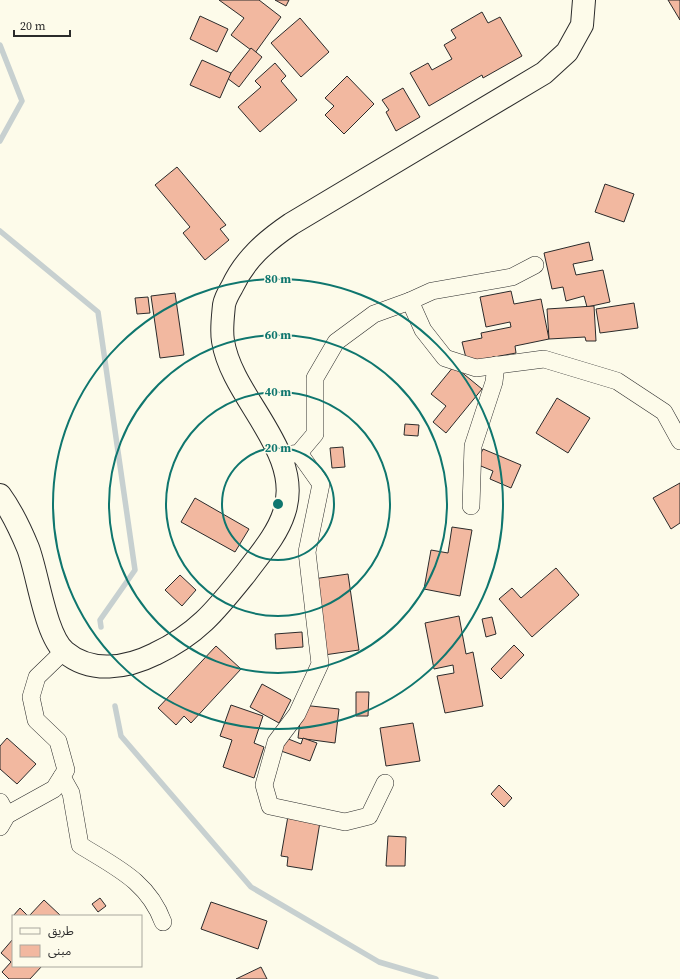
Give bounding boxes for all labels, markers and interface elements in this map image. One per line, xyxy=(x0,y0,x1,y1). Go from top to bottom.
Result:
scale bar xyxy=(14,12,70,38)
text: 20 m xyxy=(20,18,46,34)
text: 80 m xyxy=(265,271,291,287)
text: 60 m xyxy=(265,327,291,343)
text: 40 m xyxy=(265,384,291,400)
text: 20 m xyxy=(265,440,291,456)
centre of rings xyxy=(271,497,285,511)
legend xyxy=(12,915,142,967)
text: طريق xyxy=(48,923,74,939)
text: مبنى xyxy=(48,943,71,959)

